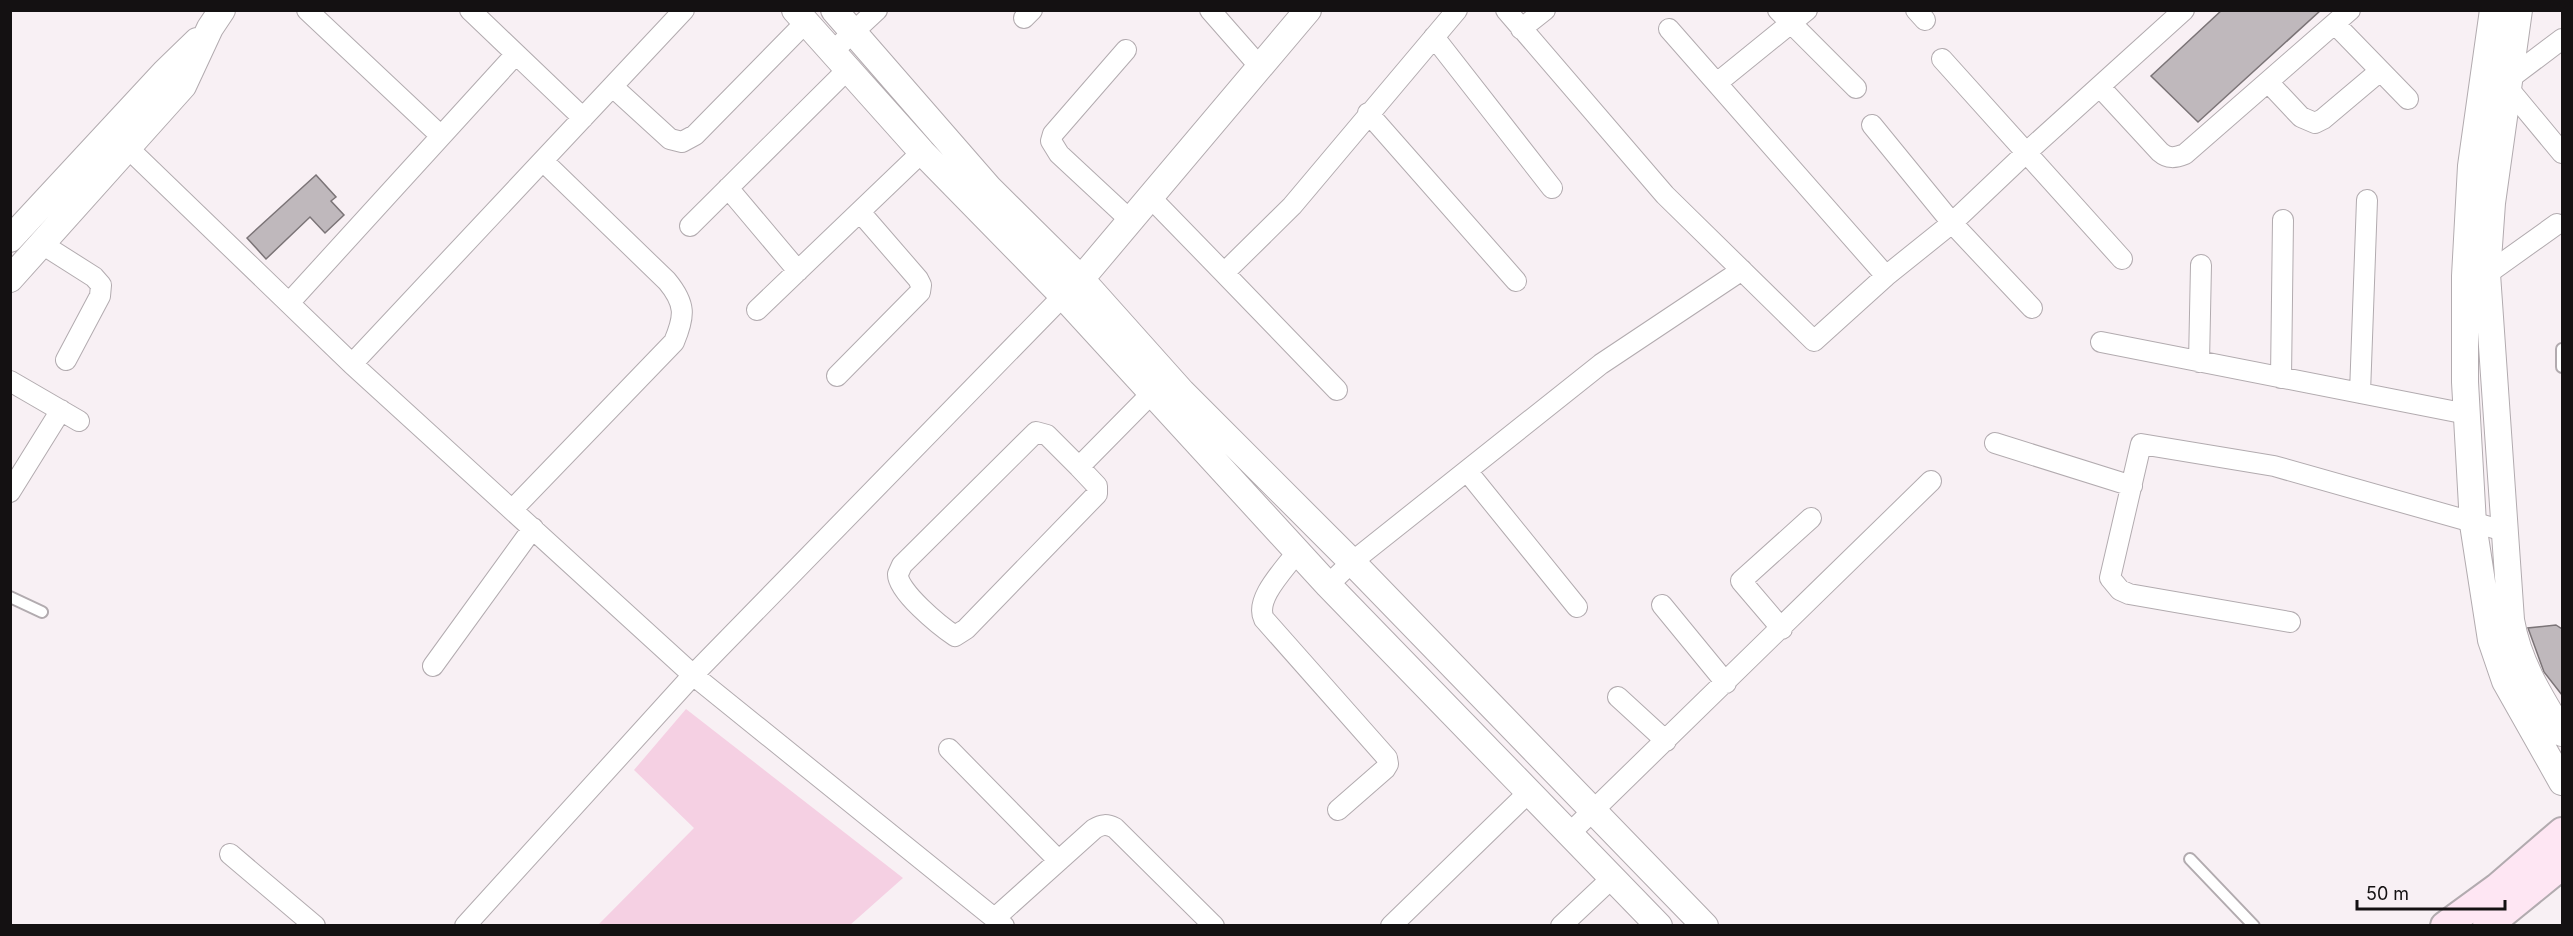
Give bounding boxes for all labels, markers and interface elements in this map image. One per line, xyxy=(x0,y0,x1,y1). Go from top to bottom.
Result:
scale bar xyxy=(2357,873,2506,911)
text: 50 m xyxy=(2366,883,2409,904)

